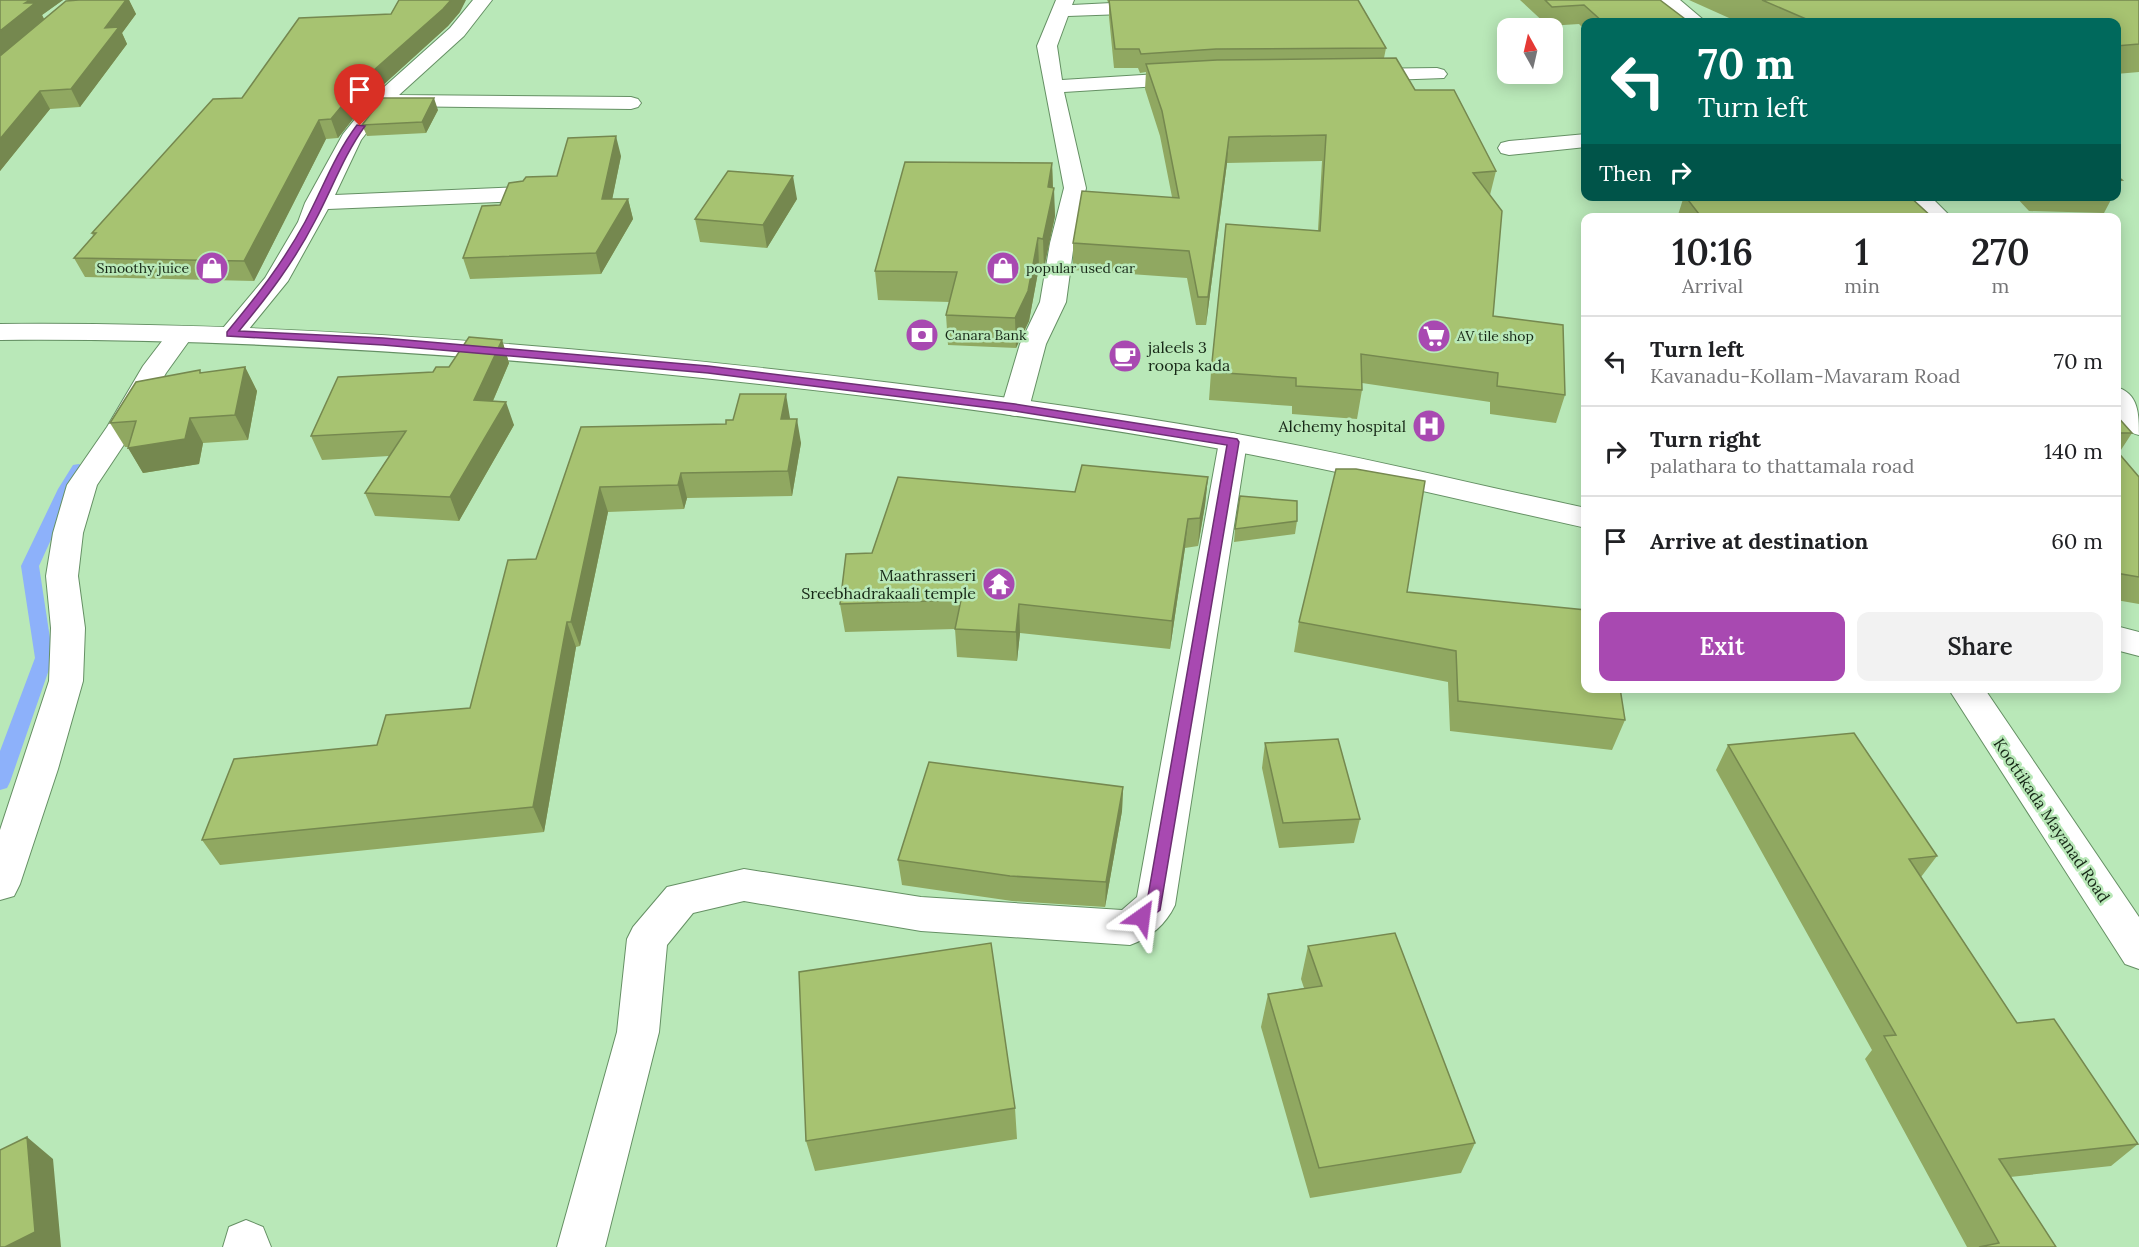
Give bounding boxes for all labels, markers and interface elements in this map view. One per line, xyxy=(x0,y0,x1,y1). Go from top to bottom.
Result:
north arrow xyxy=(1497,18,1563,84)
map controls xyxy=(1497,18,1563,84)
text: 70 m xyxy=(1698,37,1794,91)
icon: left xyxy=(1599,42,1677,120)
pin xyxy=(334,64,385,126)
icon: arrive xyxy=(343,73,376,106)
text: Turn left xyxy=(1698,90,1808,124)
icon: right xyxy=(1664,156,1697,189)
text: Then xyxy=(1599,159,1652,187)
text: 10:16 xyxy=(1672,229,1753,275)
text: 1 xyxy=(1855,229,1869,275)
text: 270 xyxy=(1971,229,2030,275)
shop icon: Smoothy juice xyxy=(194,250,230,286)
shop icon: popular used car xyxy=(985,250,1021,286)
place label: Smoothy juice xyxy=(97,259,189,277)
place label: popular used car xyxy=(1026,259,1135,277)
text: Arrival xyxy=(1682,273,1743,298)
text: min xyxy=(1844,273,1880,298)
text: m xyxy=(1991,273,2009,298)
bank icon: Canara Bank xyxy=(904,317,940,353)
supermarket icon: AV tile shop xyxy=(1416,318,1452,354)
place label: Canara Bank xyxy=(945,326,1027,344)
place label: AV tile shop xyxy=(1456,327,1534,345)
text: Turn left xyxy=(1650,335,1744,363)
place label: jaleels 3 roopa kada xyxy=(1146,337,1230,375)
cafe icon: jaleels 3 roopa kada xyxy=(1107,338,1143,374)
icon: left xyxy=(1599,345,1632,378)
text: 70 m xyxy=(2054,347,2103,375)
text: Kavanadu-Kollam-Mavaram Road xyxy=(1650,363,1960,388)
hospital icon: Alchemy hospital xyxy=(1411,408,1447,444)
place label: Alchemy hospital xyxy=(1278,416,1406,436)
text: Turn right xyxy=(1650,425,1761,453)
icon: right xyxy=(1599,435,1632,468)
text: 140 m xyxy=(2044,437,2103,465)
text: palathara to thattamala road xyxy=(1650,453,1914,478)
icon: arrive xyxy=(1599,525,1632,558)
text: Arrive at destination xyxy=(1650,527,1868,555)
text: 60 m xyxy=(2051,527,2103,555)
place label: Maathrasseri Sreebhadrakaali temple xyxy=(801,565,976,603)
temple icon: Maathrasseri Sreebhadrakaali temple xyxy=(981,566,1017,602)
button: Exit xyxy=(1599,612,1845,681)
button: Share xyxy=(1857,612,2103,681)
street label: Koottikada Mayanad Road xyxy=(1990,734,2115,906)
position arrow xyxy=(1110,885,1174,949)

